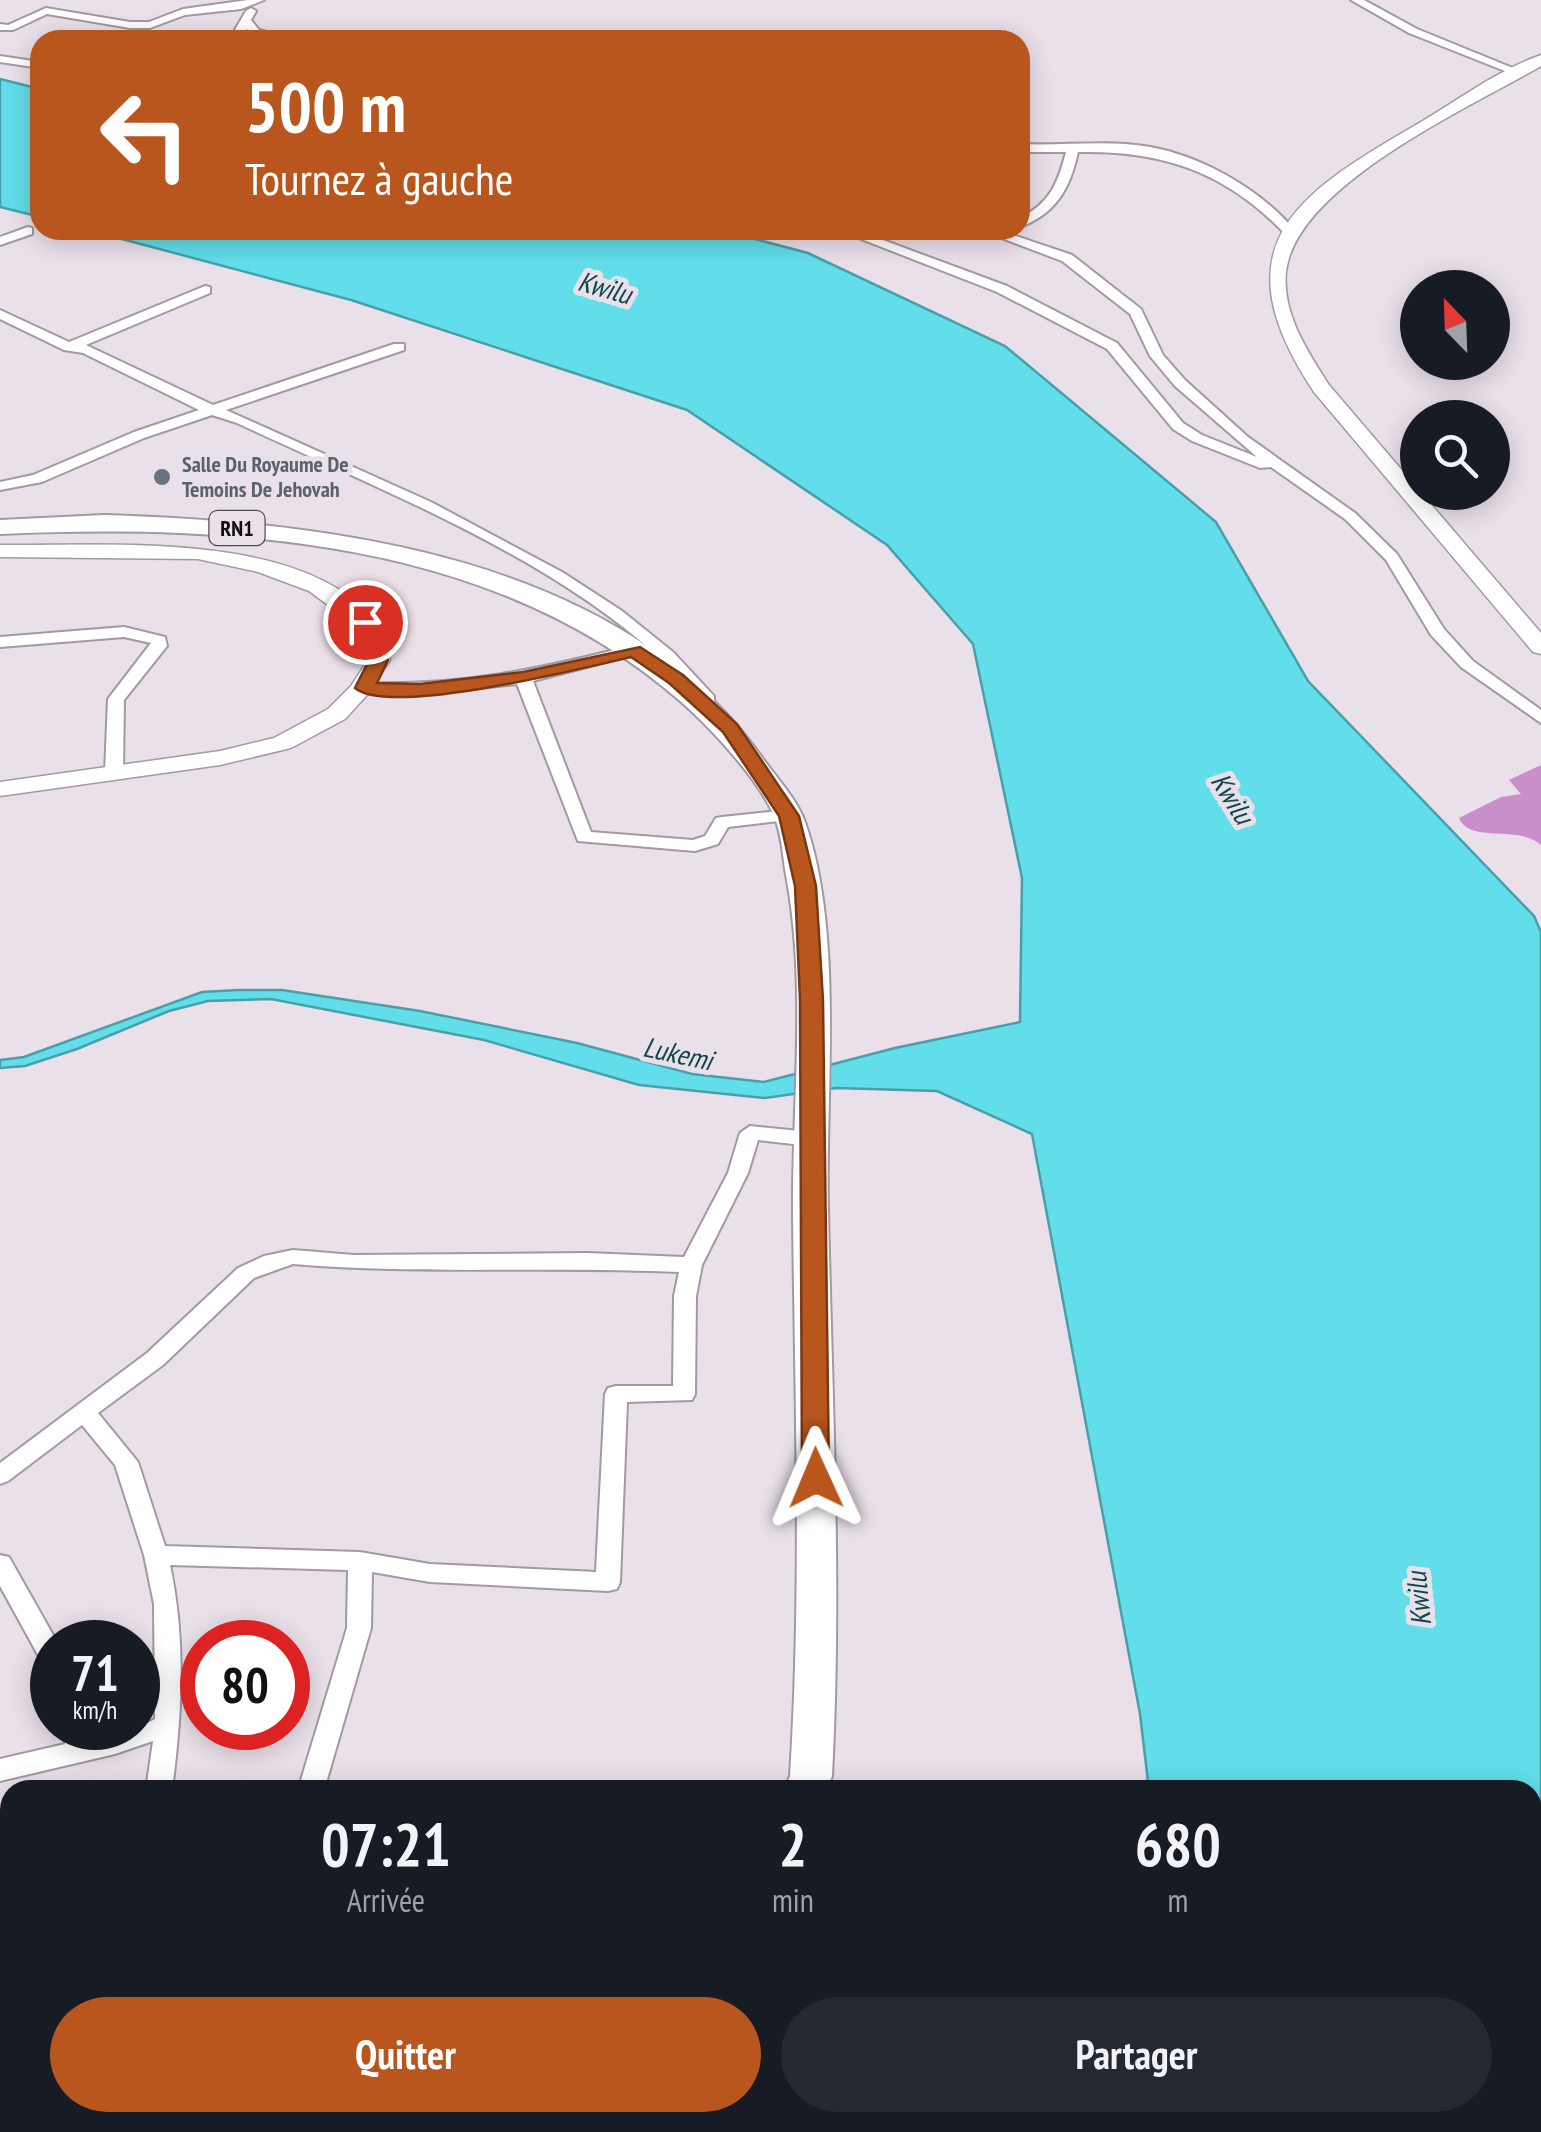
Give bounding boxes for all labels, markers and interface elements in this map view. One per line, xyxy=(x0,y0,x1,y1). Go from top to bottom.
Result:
text: 500 m xyxy=(245,61,406,151)
icon: left xyxy=(80,70,210,200)
text: Tournez à gauche xyxy=(245,149,513,207)
water label: Kwilu xyxy=(574,262,638,313)
north arrow xyxy=(1400,270,1510,380)
map controls xyxy=(1400,270,1510,510)
button: search xyxy=(1400,400,1510,510)
place label: Salle Du Royaume De Temoins De Jehovah xyxy=(182,450,349,503)
marker: Salle Du Royaume De Temoins De Jehovah xyxy=(151,466,173,488)
road number: RN1 xyxy=(210,511,264,545)
pin xyxy=(323,580,408,665)
icon: arrive xyxy=(338,595,393,650)
water label: Kwilu xyxy=(1203,765,1264,832)
water label: Lukemi xyxy=(640,1028,720,1079)
position arrow xyxy=(764,1426,868,1530)
water label: Kwilu xyxy=(1397,1568,1439,1628)
speed limit sign: 80 xyxy=(180,1620,310,1750)
text: 71 xyxy=(71,1640,119,1705)
text: km/h xyxy=(73,1694,117,1726)
text: 07:21 xyxy=(321,1805,451,1883)
text: 2 xyxy=(779,1805,807,1883)
text: 680 xyxy=(1135,1805,1221,1883)
text: Arrivée xyxy=(347,1879,425,1921)
text: min xyxy=(772,1879,814,1921)
text: m xyxy=(1167,1879,1188,1921)
button: Quitter xyxy=(50,1997,761,2112)
button: Partager xyxy=(781,1997,1492,2112)

